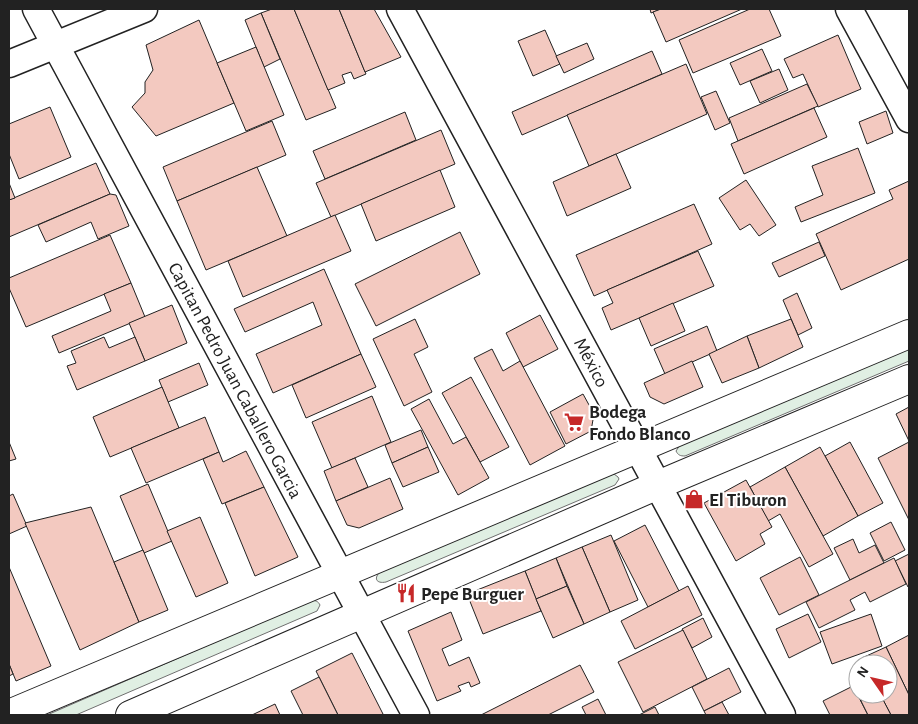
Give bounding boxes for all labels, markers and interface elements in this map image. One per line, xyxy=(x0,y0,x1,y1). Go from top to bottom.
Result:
street label: Capitan Pedro Juan Caballero Garcia xyxy=(164,260,305,502)
street label: México xyxy=(570,335,611,391)
place label: Bodega Fondo Blanco xyxy=(589,403,691,444)
supermarket icon: Bodega Fondo Blanco xyxy=(563,411,585,433)
shop icon: El Tiburon xyxy=(683,488,705,510)
place label: El Tiburon xyxy=(709,491,787,510)
restaurant icon: Pepe Burguer xyxy=(395,582,417,604)
place label: Pepe Burguer xyxy=(421,585,524,604)
north arrow xyxy=(848,654,898,704)
text: N xyxy=(855,664,872,680)

